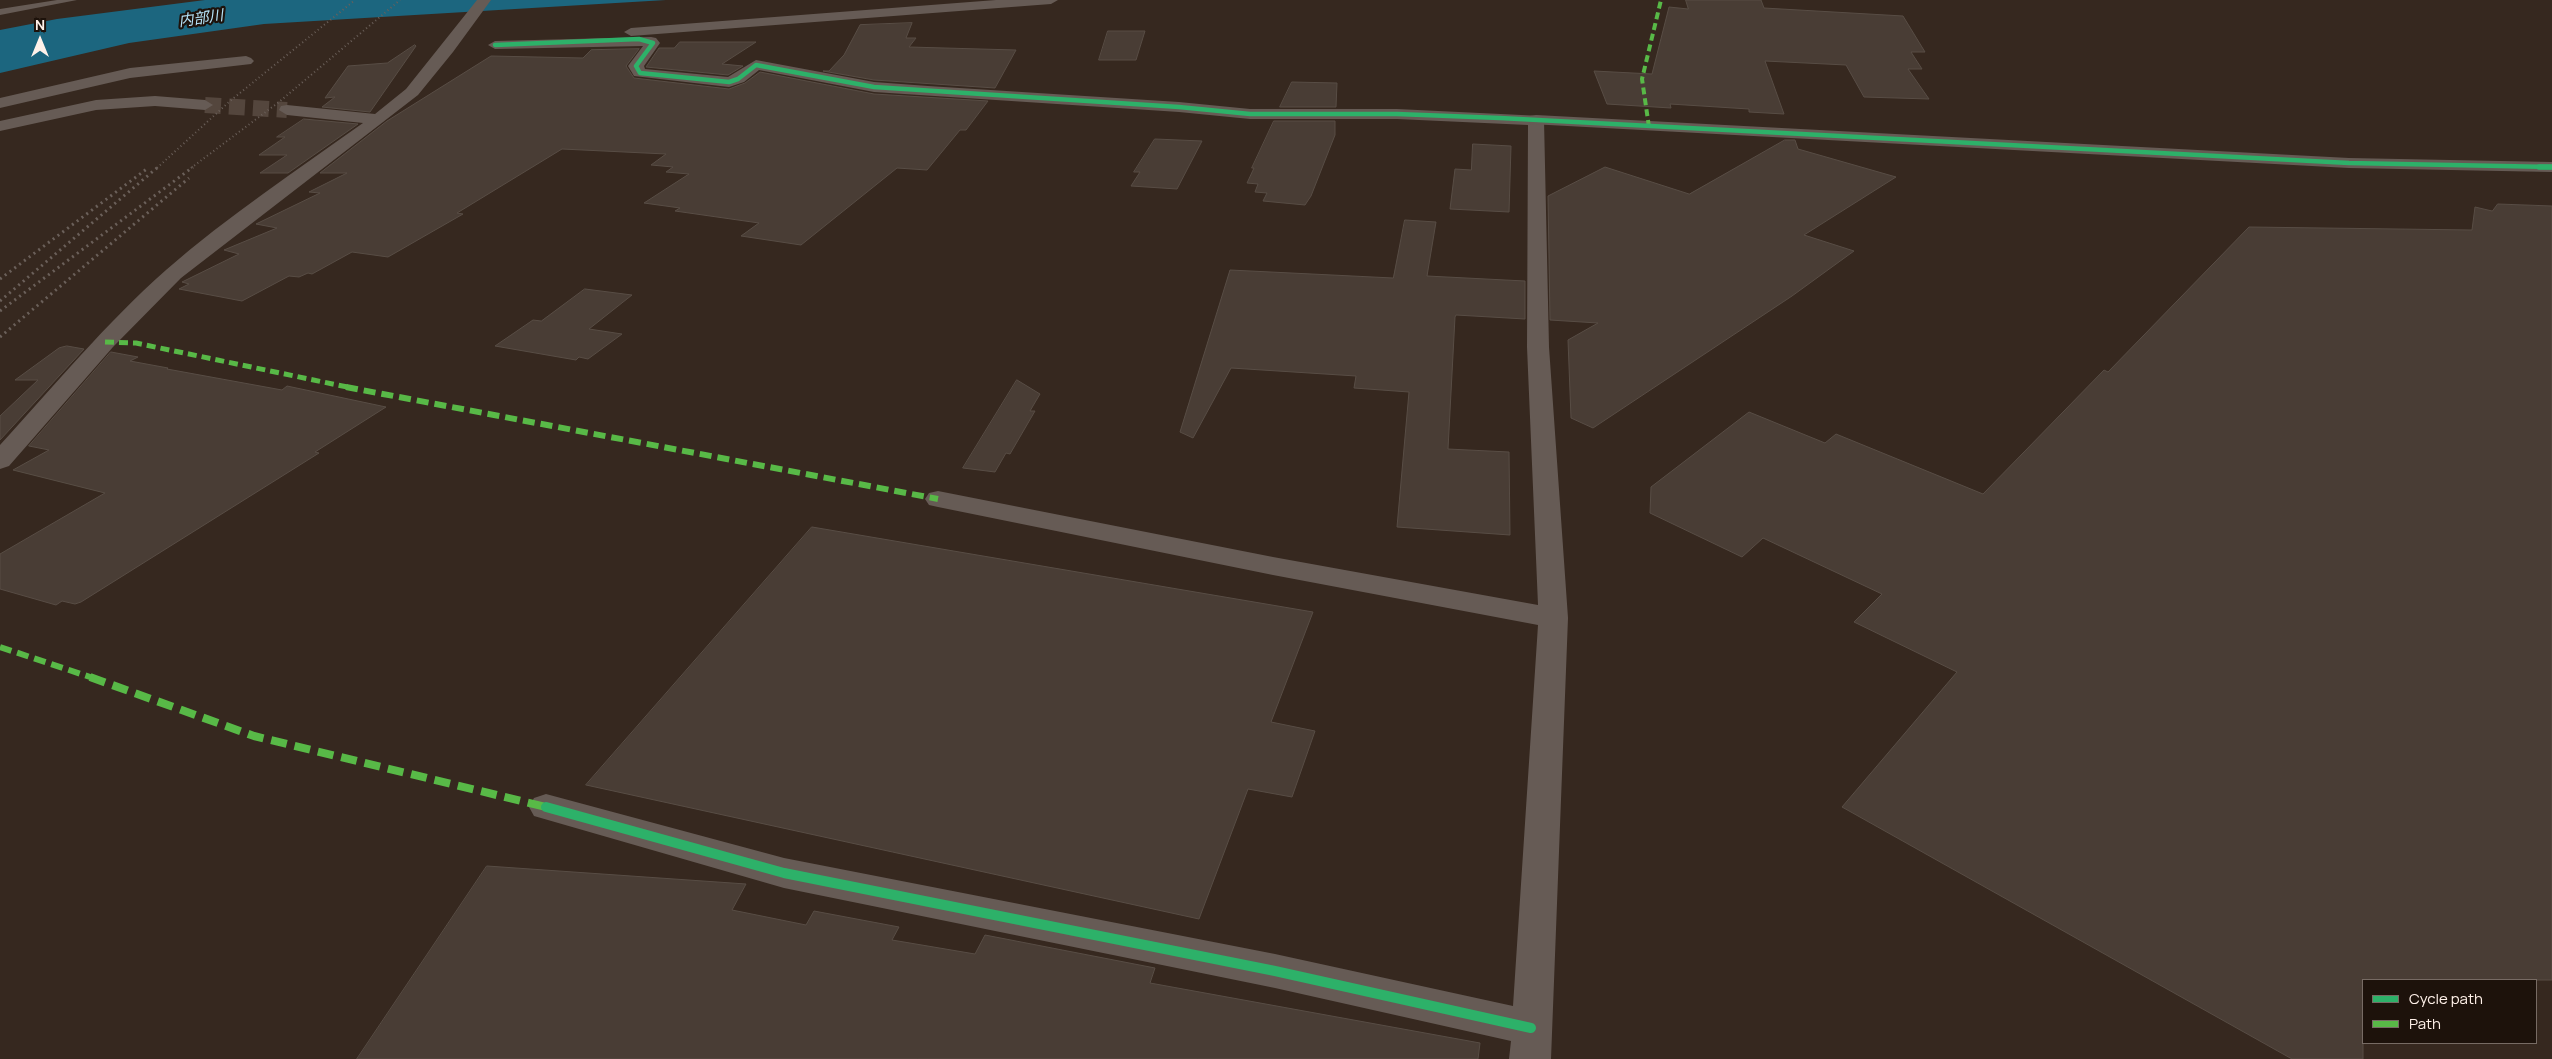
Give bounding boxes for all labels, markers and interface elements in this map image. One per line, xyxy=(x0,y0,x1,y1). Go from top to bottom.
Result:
water label: 内部川 xyxy=(177,7,225,31)
north arrow xyxy=(15,15,65,65)
text: N xyxy=(35,15,45,34)
legend xyxy=(2362,979,2537,1044)
text: Cycle path xyxy=(2409,988,2483,1009)
text: Path xyxy=(2409,1013,2441,1034)

